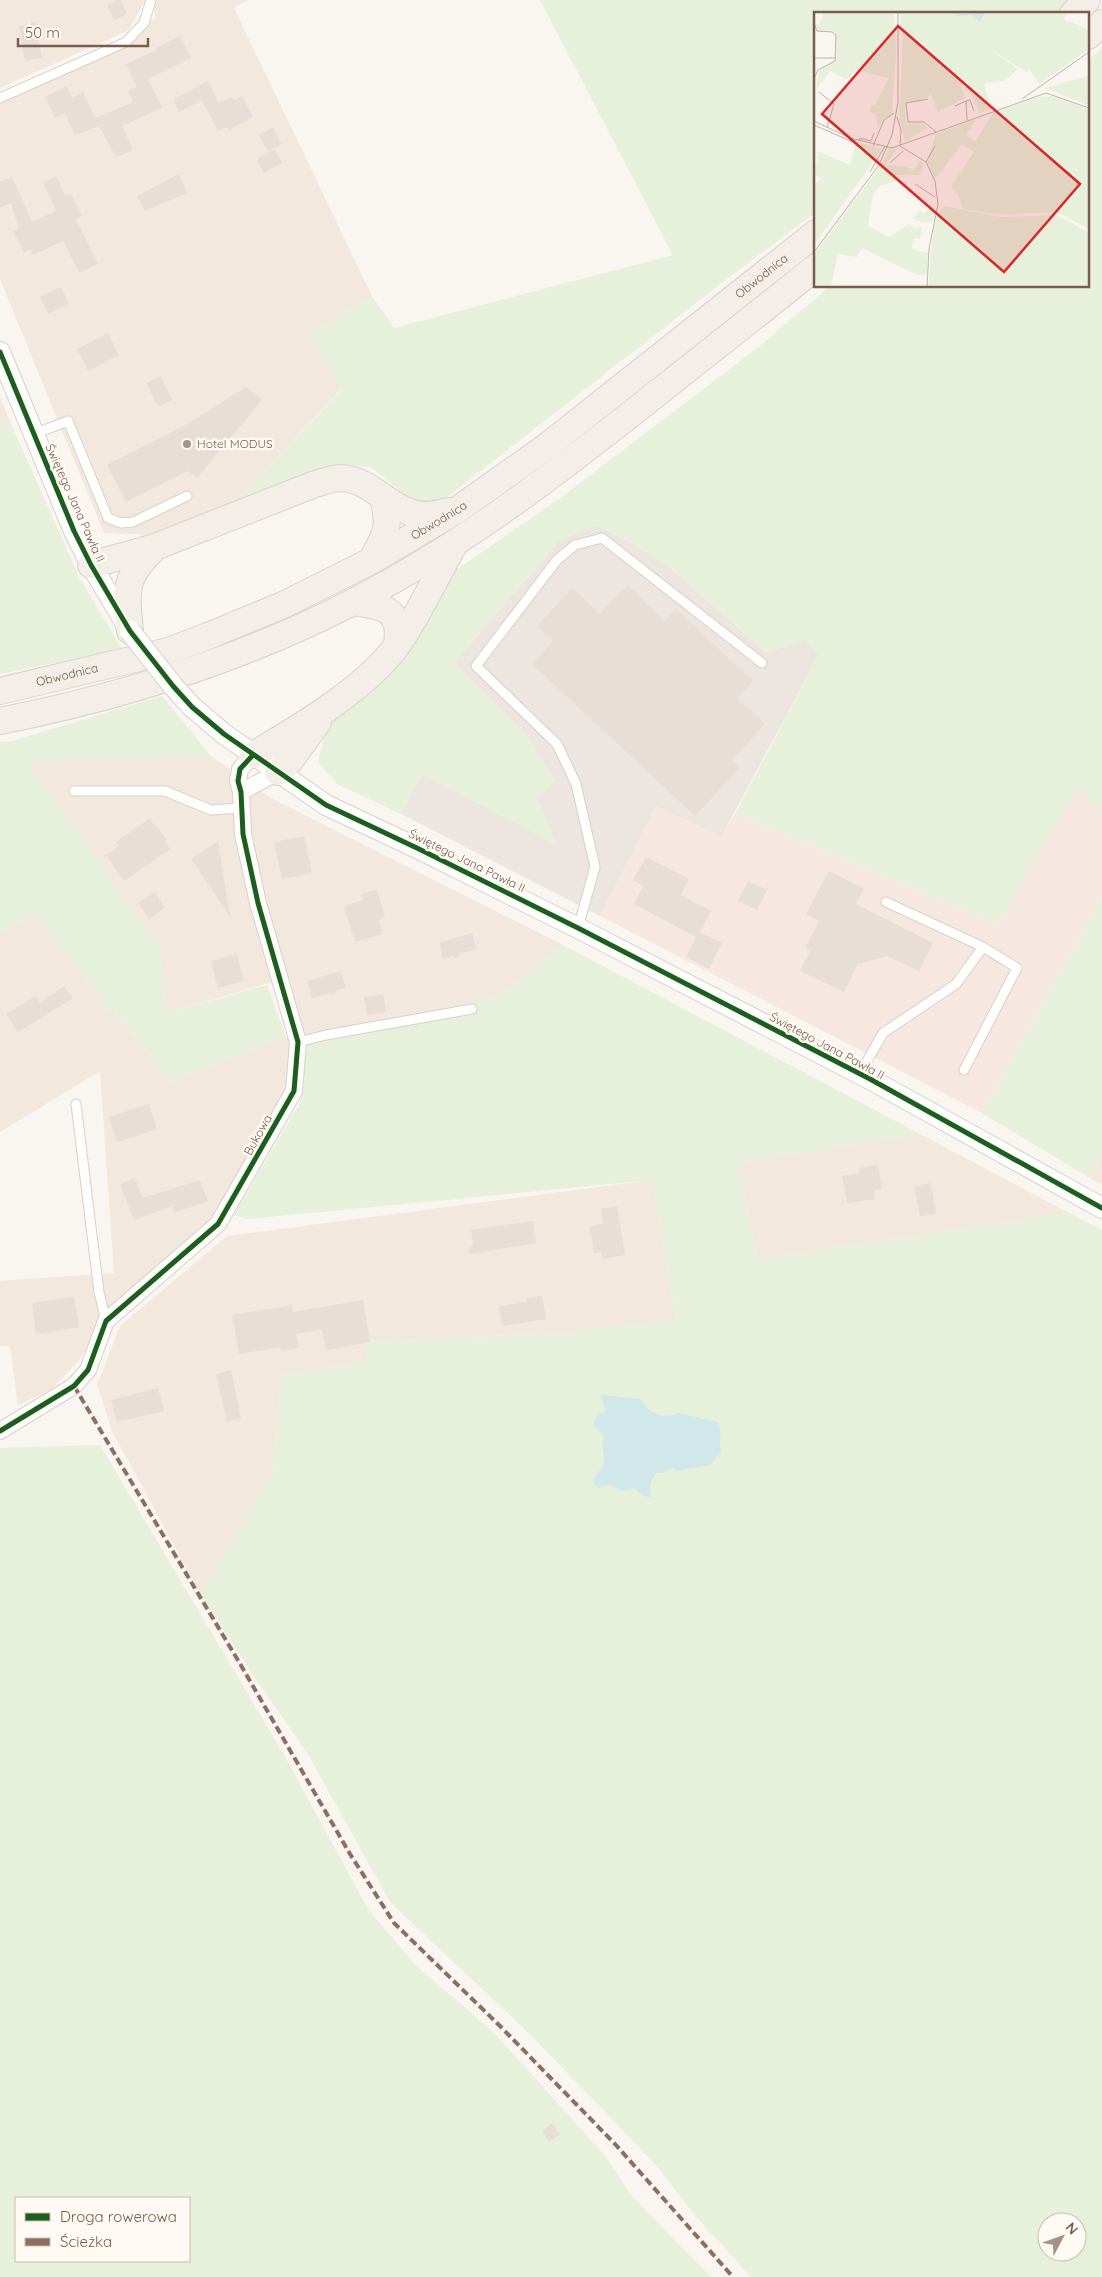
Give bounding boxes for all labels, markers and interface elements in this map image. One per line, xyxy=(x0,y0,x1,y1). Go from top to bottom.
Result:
inset map xyxy=(814,12,1090,288)
scale bar xyxy=(18,15,148,47)
text: 50 m xyxy=(25,23,60,42)
street label: Obwodnica xyxy=(732,250,791,301)
place label: Hotel MODUS xyxy=(197,436,273,451)
marker: Hotel MODUS xyxy=(181,438,193,450)
street label: Świętego Jana Pawła II xyxy=(43,441,108,564)
street label: Obwodnica xyxy=(408,497,470,543)
street label: Obwodnica xyxy=(35,660,99,689)
street label: Świętego Jana Pawła II xyxy=(406,826,528,895)
street label: Świętego Jana Pawła II xyxy=(767,1009,887,1082)
street label: Bukowa xyxy=(240,1112,275,1158)
legend xyxy=(15,2197,190,2262)
text: Droga rowerowa xyxy=(60,2207,177,2226)
north arrow xyxy=(1037,2212,1087,2262)
text: N xyxy=(1062,2219,1082,2238)
text: Ścieżka xyxy=(60,2232,112,2251)

